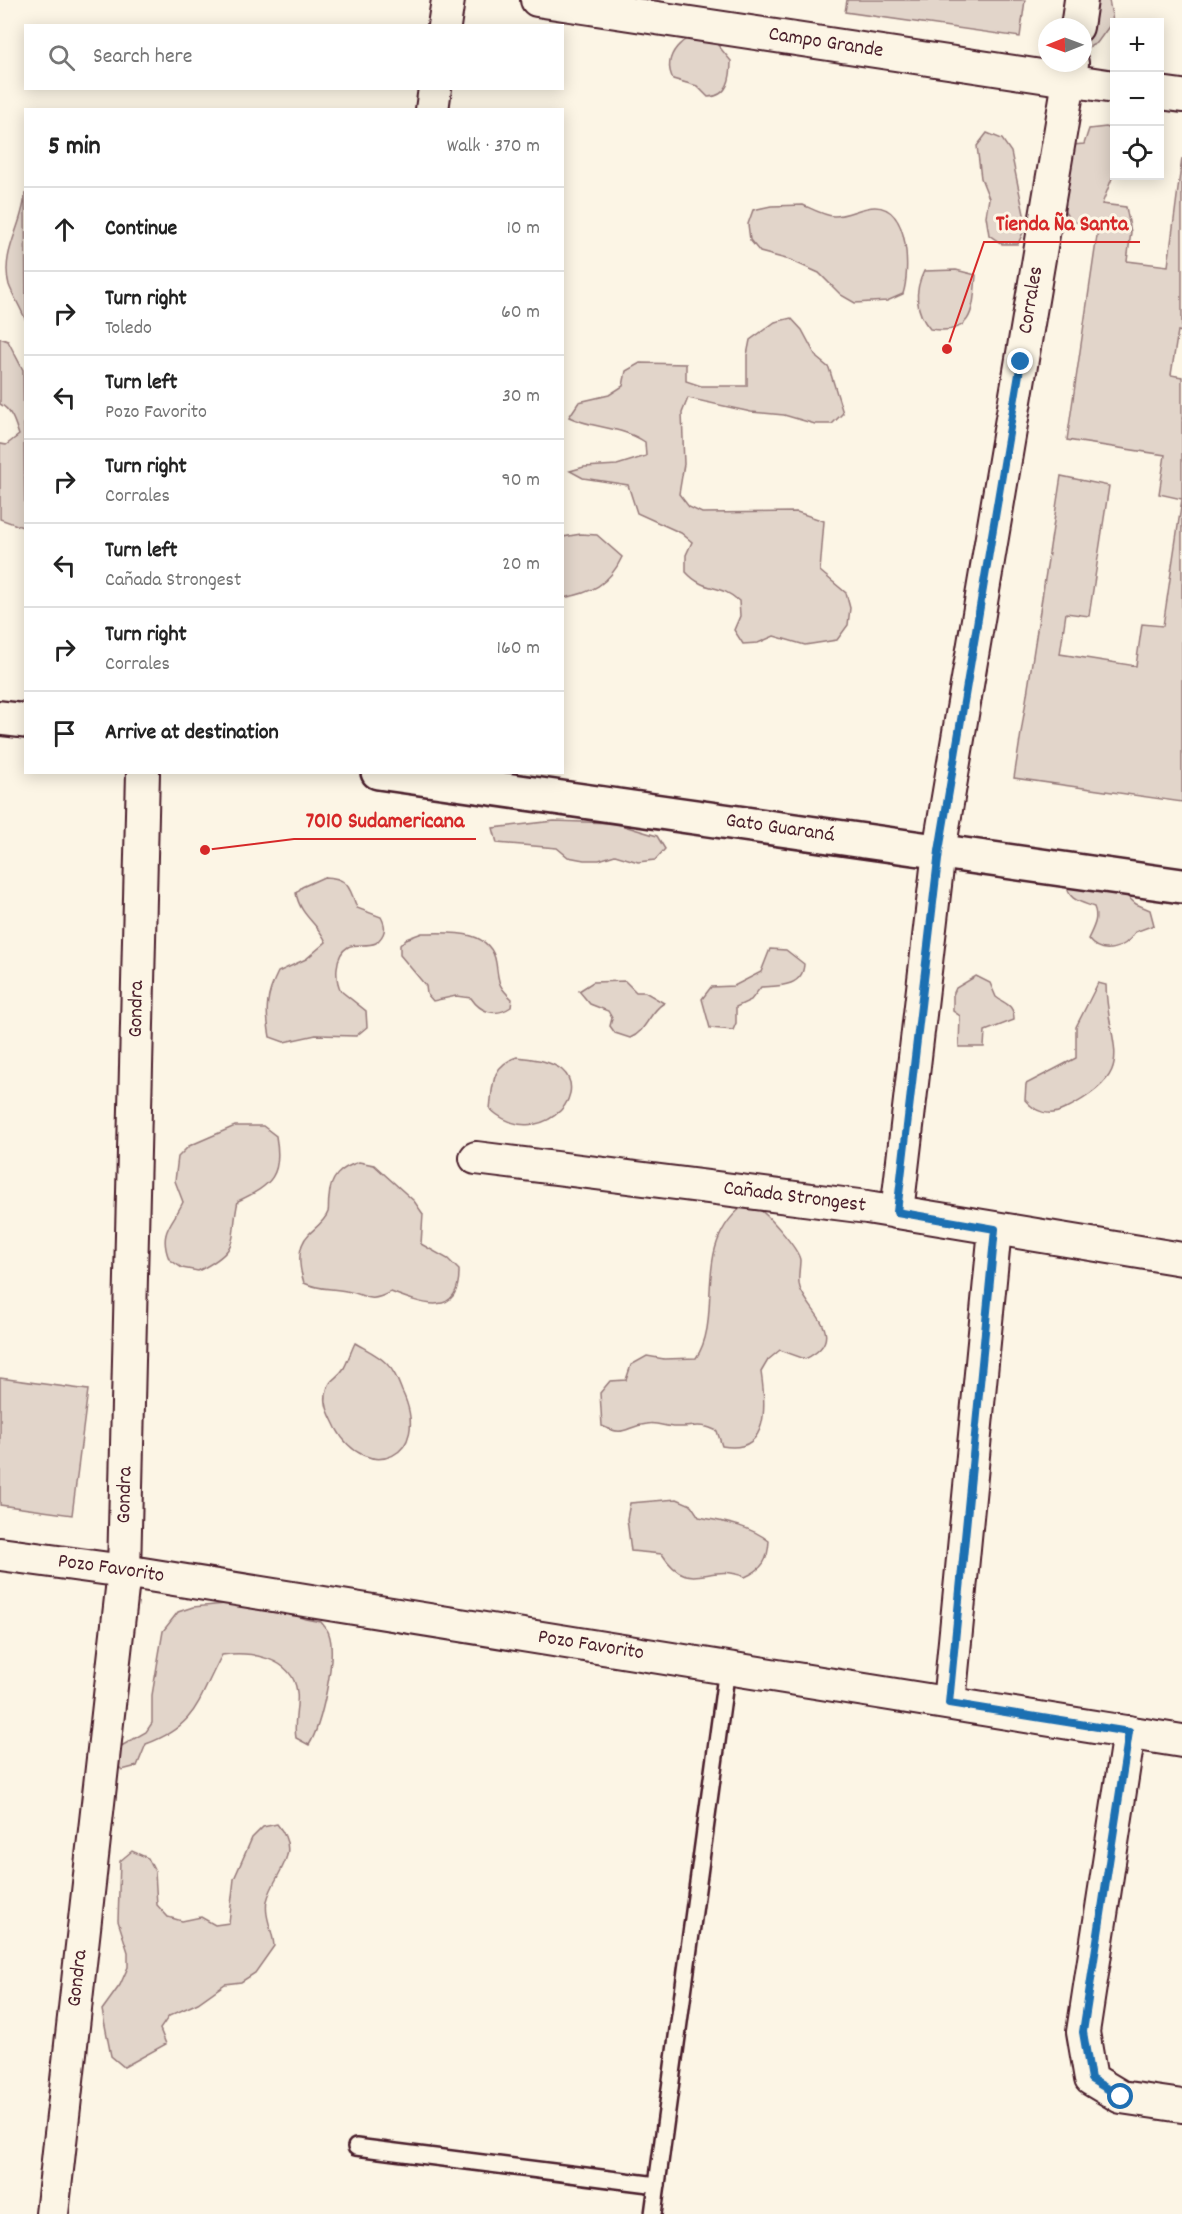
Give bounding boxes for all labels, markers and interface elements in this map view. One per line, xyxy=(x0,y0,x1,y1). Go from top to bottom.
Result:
north arrow xyxy=(1038,18,1092,72)
map controls xyxy=(1110,18,1164,180)
button: + xyxy=(1110,18,1164,72)
street label: Campo Grande xyxy=(766,20,885,67)
search box xyxy=(24,24,564,90)
icon: search xyxy=(45,41,78,74)
text: Search here xyxy=(93,42,192,73)
button: − xyxy=(1110,72,1164,126)
button: locate xyxy=(1110,126,1164,180)
text: 5 min xyxy=(48,129,101,166)
text: Walk · 370 m xyxy=(447,133,540,161)
callout: Tienda Ña Santa xyxy=(984,202,1140,242)
text: Tienda Ña Santa xyxy=(996,210,1129,241)
icon: ahead xyxy=(48,213,81,246)
text: Continue xyxy=(105,214,177,245)
text: 10 m xyxy=(506,215,540,243)
street label: Corrales xyxy=(1011,264,1052,336)
text: Turn right xyxy=(105,284,187,315)
icon: right xyxy=(48,297,81,330)
text: 60 m xyxy=(501,299,540,327)
text: Toledo xyxy=(105,315,152,343)
route end xyxy=(1007,348,1033,374)
text: Turn left xyxy=(105,368,177,399)
icon: left xyxy=(48,381,81,414)
text: 30 m xyxy=(502,383,540,411)
text: Pozo Favorito xyxy=(105,399,207,427)
text: Turn right xyxy=(105,452,187,483)
icon: right xyxy=(48,465,81,498)
text: 90 m xyxy=(502,467,540,495)
text: Corrales xyxy=(105,483,170,511)
text: Turn left xyxy=(105,536,177,567)
icon: left xyxy=(48,549,81,582)
text: 20 m xyxy=(502,551,540,579)
text: Cañada Strongest xyxy=(105,567,241,595)
text: Turn right xyxy=(105,620,187,651)
icon: right xyxy=(48,633,81,666)
text: 160 m xyxy=(497,635,540,663)
text: Corrales xyxy=(105,651,170,679)
icon: arrive xyxy=(48,717,81,750)
text: Arrive at destination xyxy=(105,718,279,749)
callout: 7010 Sudamericana xyxy=(294,799,476,839)
street label: Gato Guaraná xyxy=(724,806,837,852)
text: 7010 Sudamericana xyxy=(306,807,465,838)
street label: Gondra xyxy=(122,979,153,1038)
street label: Cañada Strongest xyxy=(722,1174,868,1222)
street label: Gondra xyxy=(110,1465,142,1524)
street label: Pozo Favorito xyxy=(56,1547,166,1592)
street label: Pozo Favorito xyxy=(536,1623,646,1669)
street label: Gondra xyxy=(60,1947,97,2009)
route start xyxy=(1107,2083,1133,2109)

